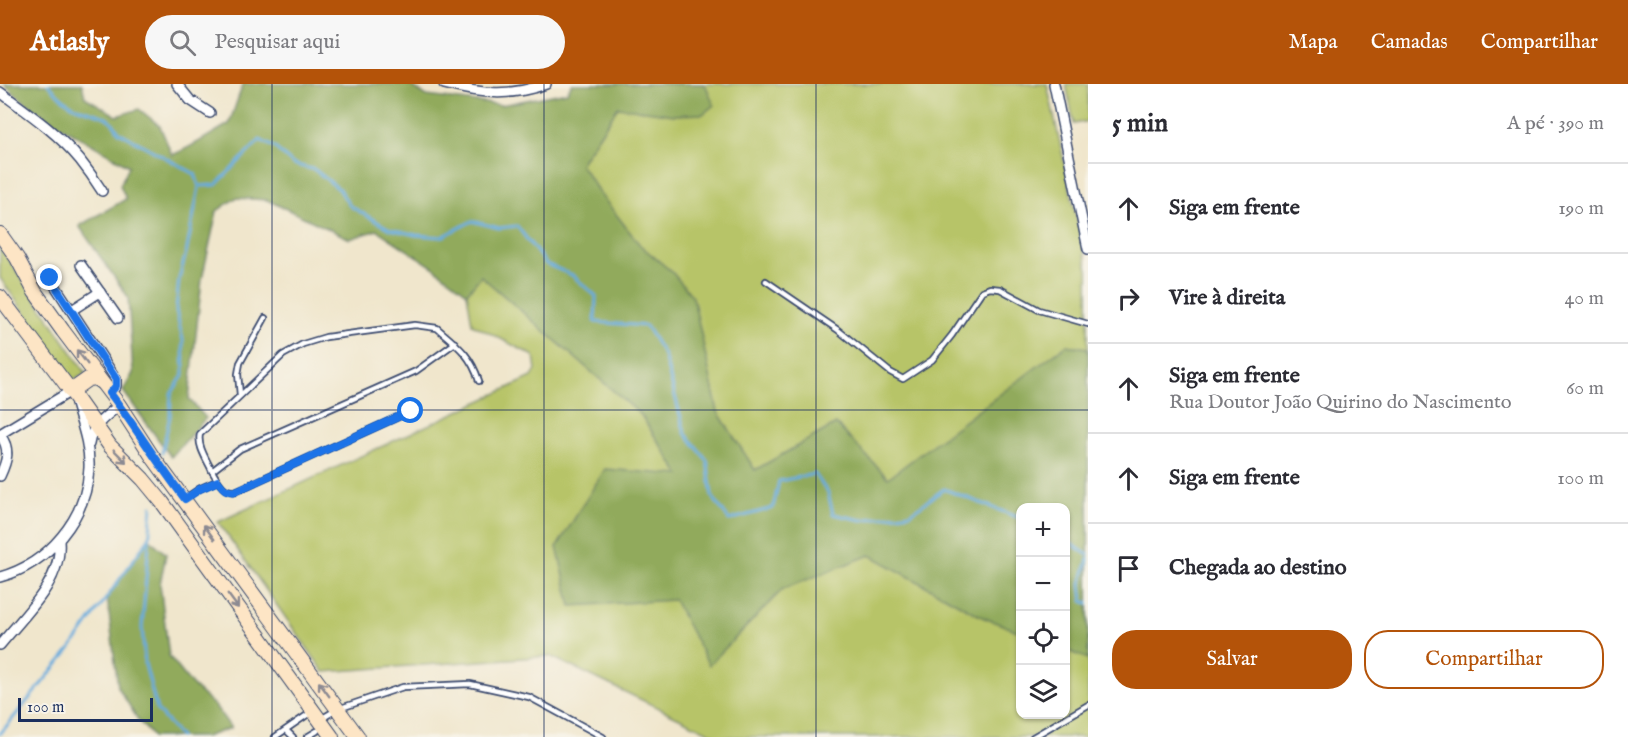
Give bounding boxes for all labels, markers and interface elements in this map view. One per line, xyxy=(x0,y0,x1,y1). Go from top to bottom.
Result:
search box xyxy=(145,15,565,69)
text: Atlasly xyxy=(30,25,109,60)
icon: search xyxy=(166,26,199,59)
text: Pesquisar aqui xyxy=(214,28,341,56)
text: Mapa xyxy=(1288,29,1338,56)
text: Camadas xyxy=(1371,29,1448,56)
text: Compartilhar xyxy=(1481,29,1598,56)
text: 5 min xyxy=(1112,107,1168,140)
text: A pé · 390 m xyxy=(1507,111,1604,136)
icon: ahead xyxy=(1112,192,1145,225)
text: Siga em frente xyxy=(1169,194,1300,222)
text: 190 m xyxy=(1558,196,1604,221)
route end xyxy=(36,264,62,290)
icon: right xyxy=(1112,282,1145,315)
text: Vire à direita xyxy=(1169,284,1285,312)
text: 40 m xyxy=(1565,286,1604,311)
one-way arrow xyxy=(76,349,88,365)
text: Siga em frente xyxy=(1169,362,1300,390)
icon: ahead xyxy=(1112,372,1145,405)
text: 60 m xyxy=(1566,376,1604,401)
text: Rua Doutor João Quirino do Nascimento xyxy=(1169,390,1512,415)
route start xyxy=(397,397,423,423)
one-way arrow xyxy=(112,448,127,463)
icon: ahead xyxy=(1112,462,1145,495)
text: Siga em frente xyxy=(1169,464,1300,492)
text: 100 m xyxy=(1557,466,1604,491)
map controls xyxy=(1016,503,1070,719)
button: + xyxy=(1016,503,1070,557)
one-way arrow xyxy=(203,524,215,540)
icon: arrive xyxy=(1112,552,1145,585)
text: Chegada ao destino xyxy=(1169,554,1347,582)
button: − xyxy=(1016,557,1070,611)
one-way arrow xyxy=(227,592,239,608)
button: locate xyxy=(1016,611,1070,665)
button: Salvar xyxy=(1112,630,1352,689)
button: Compartilhar xyxy=(1364,630,1604,689)
button: layers xyxy=(1016,665,1070,719)
one-way arrow xyxy=(317,682,330,698)
scale bar xyxy=(18,695,153,722)
text: 100 m xyxy=(27,698,64,718)

